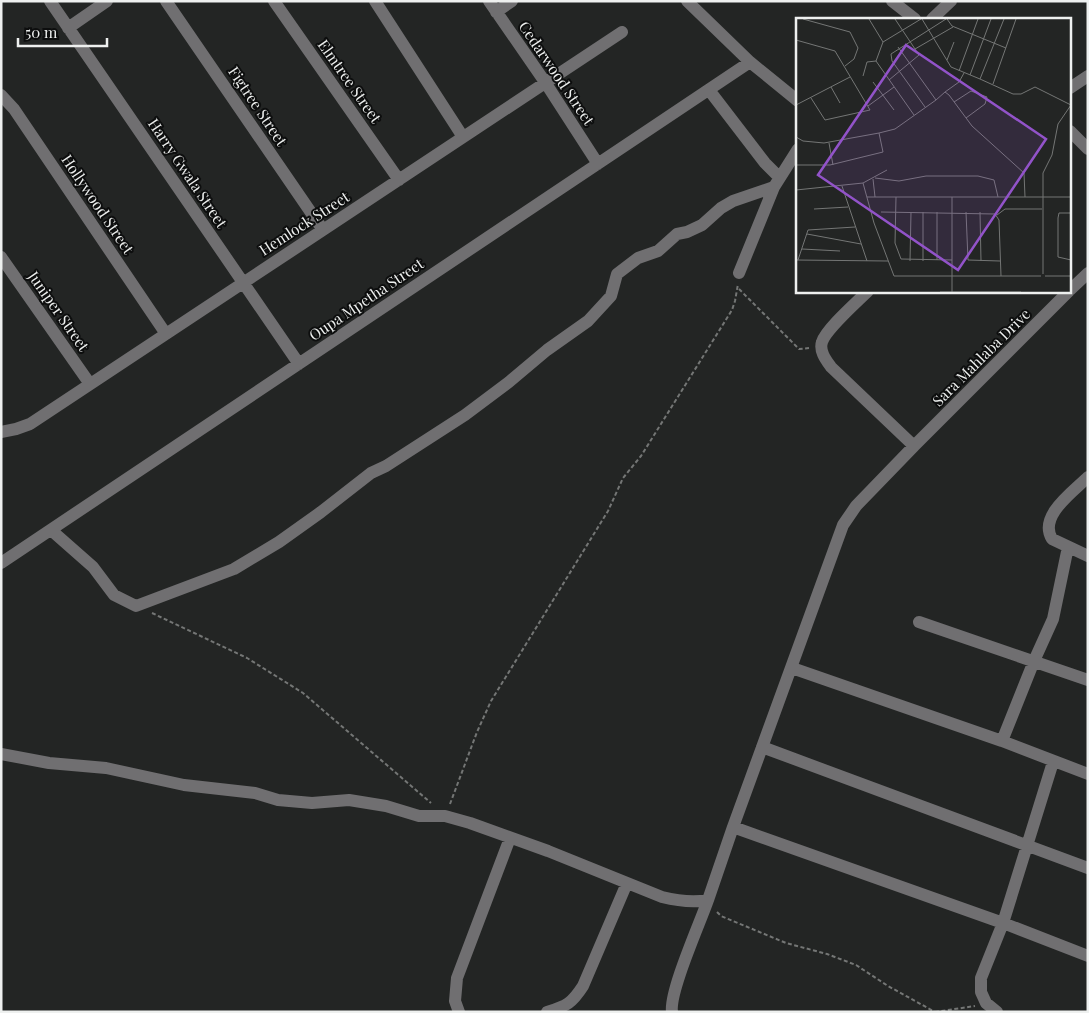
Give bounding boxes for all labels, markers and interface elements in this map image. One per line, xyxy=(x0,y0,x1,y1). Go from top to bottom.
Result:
scale bar xyxy=(18,15,106,47)
street label: Cedarwood Street xyxy=(515,17,600,129)
inset map xyxy=(796,18,1072,292)
text: 50 m xyxy=(25,22,58,42)
street label: Elmtree Street xyxy=(314,35,387,127)
street label: Figtree Street xyxy=(224,62,292,150)
street label: Harry Gwala Street xyxy=(144,114,232,232)
street label: Hollywood Street xyxy=(57,150,139,258)
street label: Hemlock Street xyxy=(255,186,354,260)
street label: Oupa Mpetha Street xyxy=(305,253,428,345)
street label: Juniper Street xyxy=(23,266,94,356)
street label: Sara Mahlaba Drive xyxy=(928,304,1034,410)

